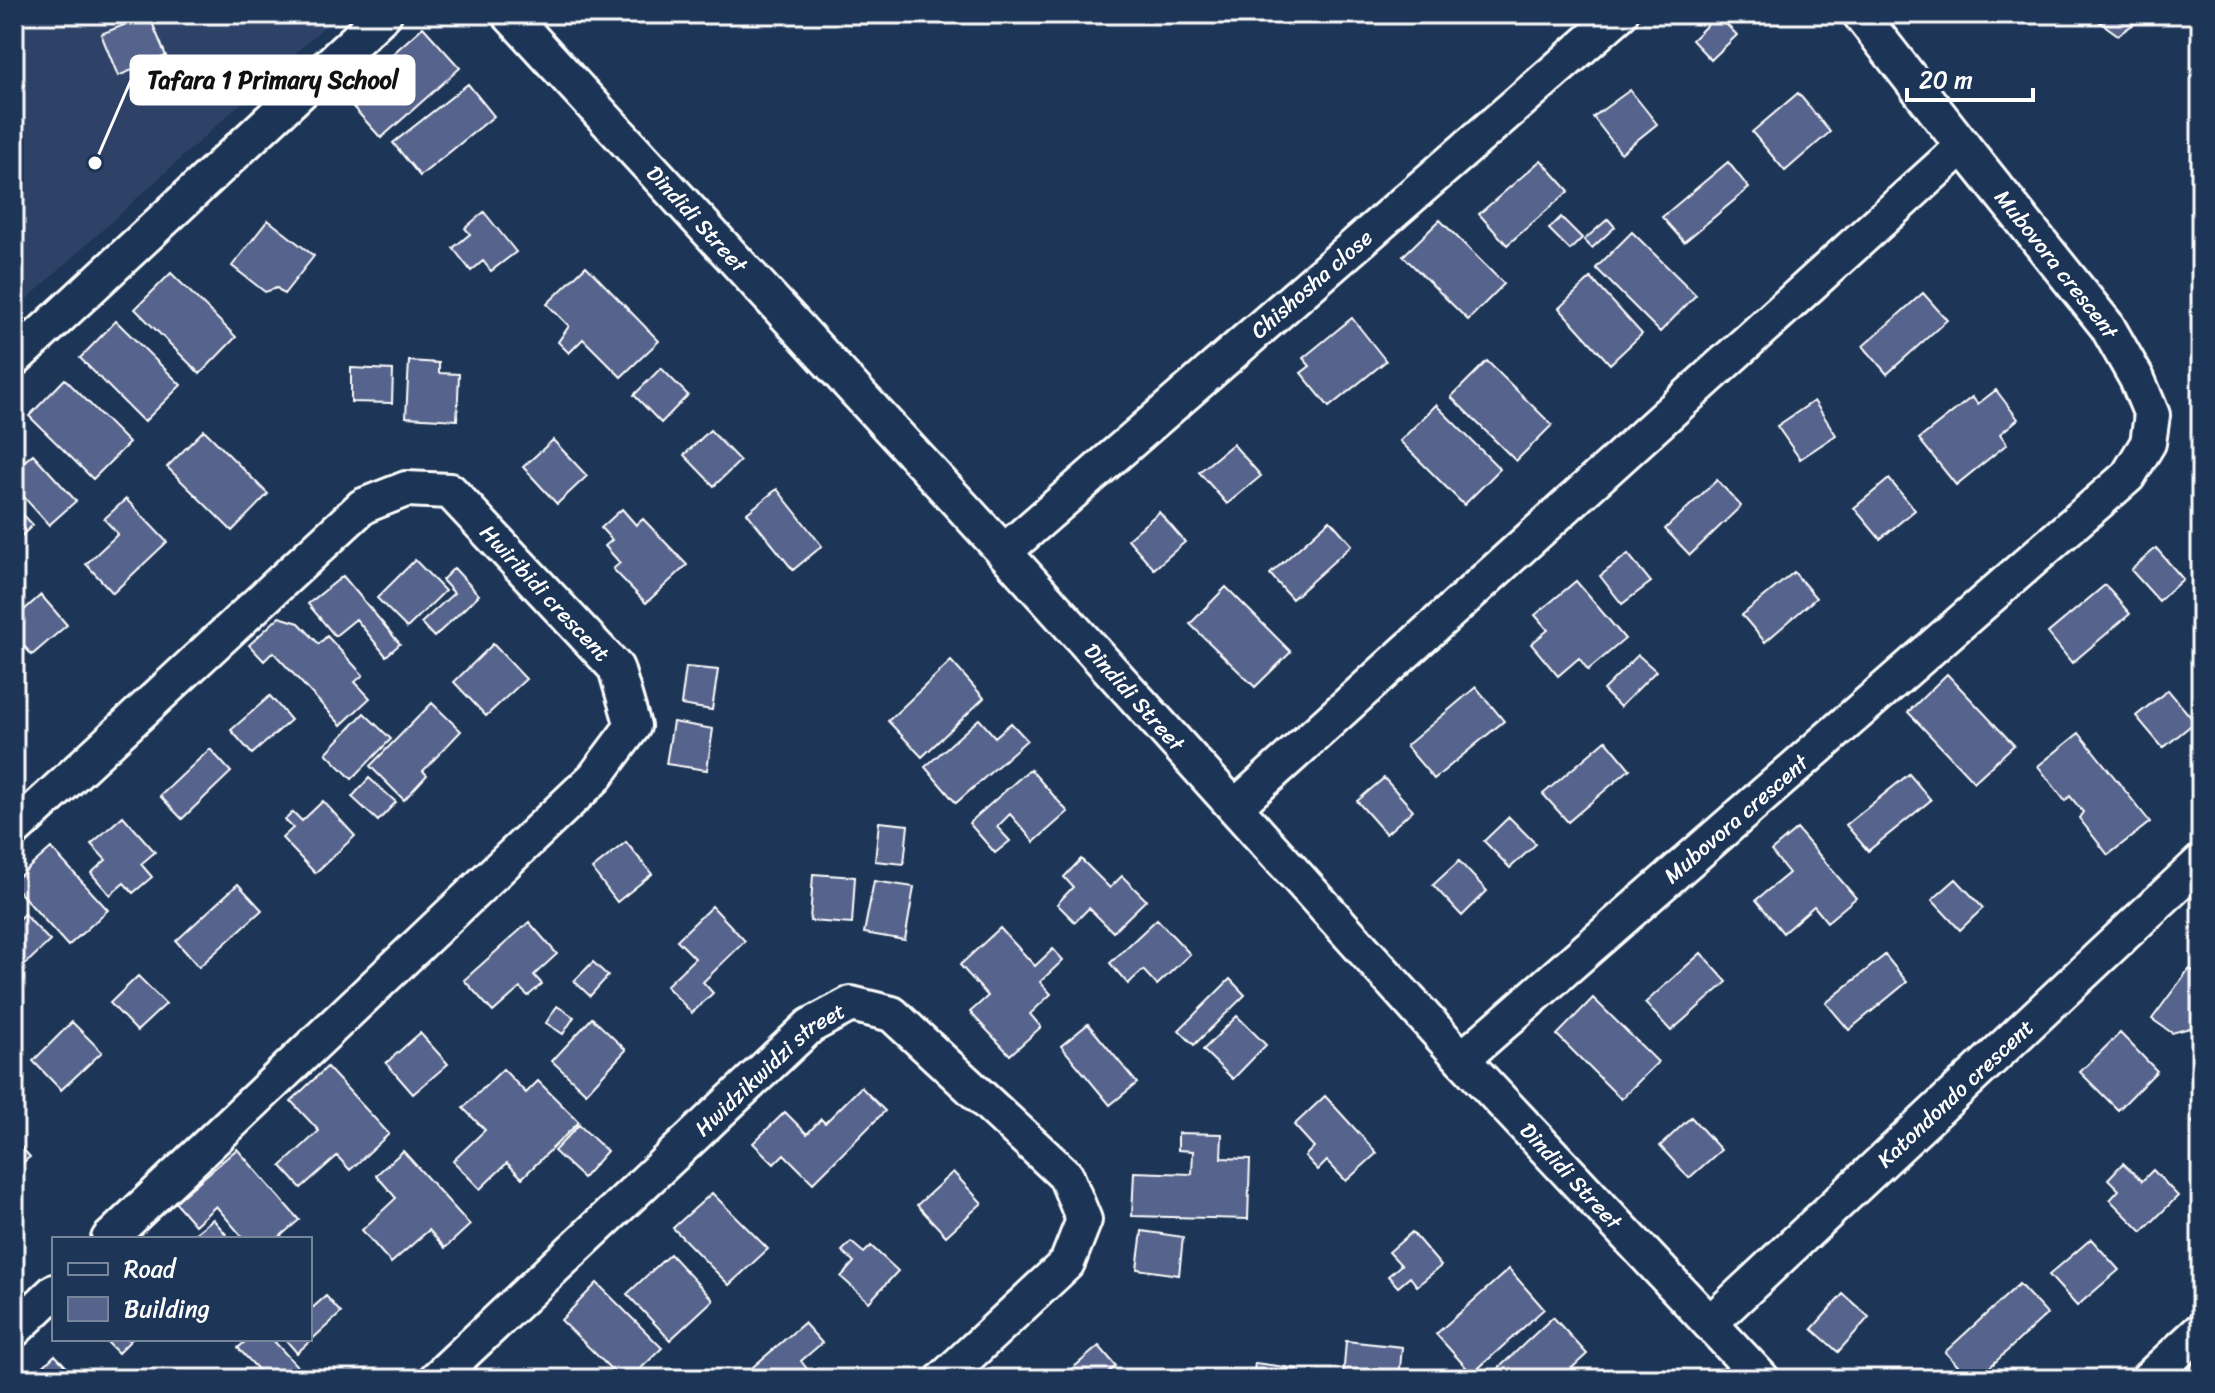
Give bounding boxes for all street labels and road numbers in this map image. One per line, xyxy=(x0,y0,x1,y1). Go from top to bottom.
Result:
street label: Dindidi Street xyxy=(637,155,758,283)
street label: Mubovora crescent xyxy=(1985,180,2130,347)
street label: Chishosha close xyxy=(1241,219,1382,348)
street label: Hwiribidi crescent xyxy=(470,515,621,671)
street label: Dindidi Street xyxy=(1075,633,1196,761)
street label: Mubovora crescent xyxy=(1654,744,1819,894)
street label: Hwidzikwidzi street xyxy=(685,991,853,1146)
street label: Katondondo crescent xyxy=(1867,1009,2043,1177)
street label: Dindidi Street xyxy=(1510,1112,1633,1239)

